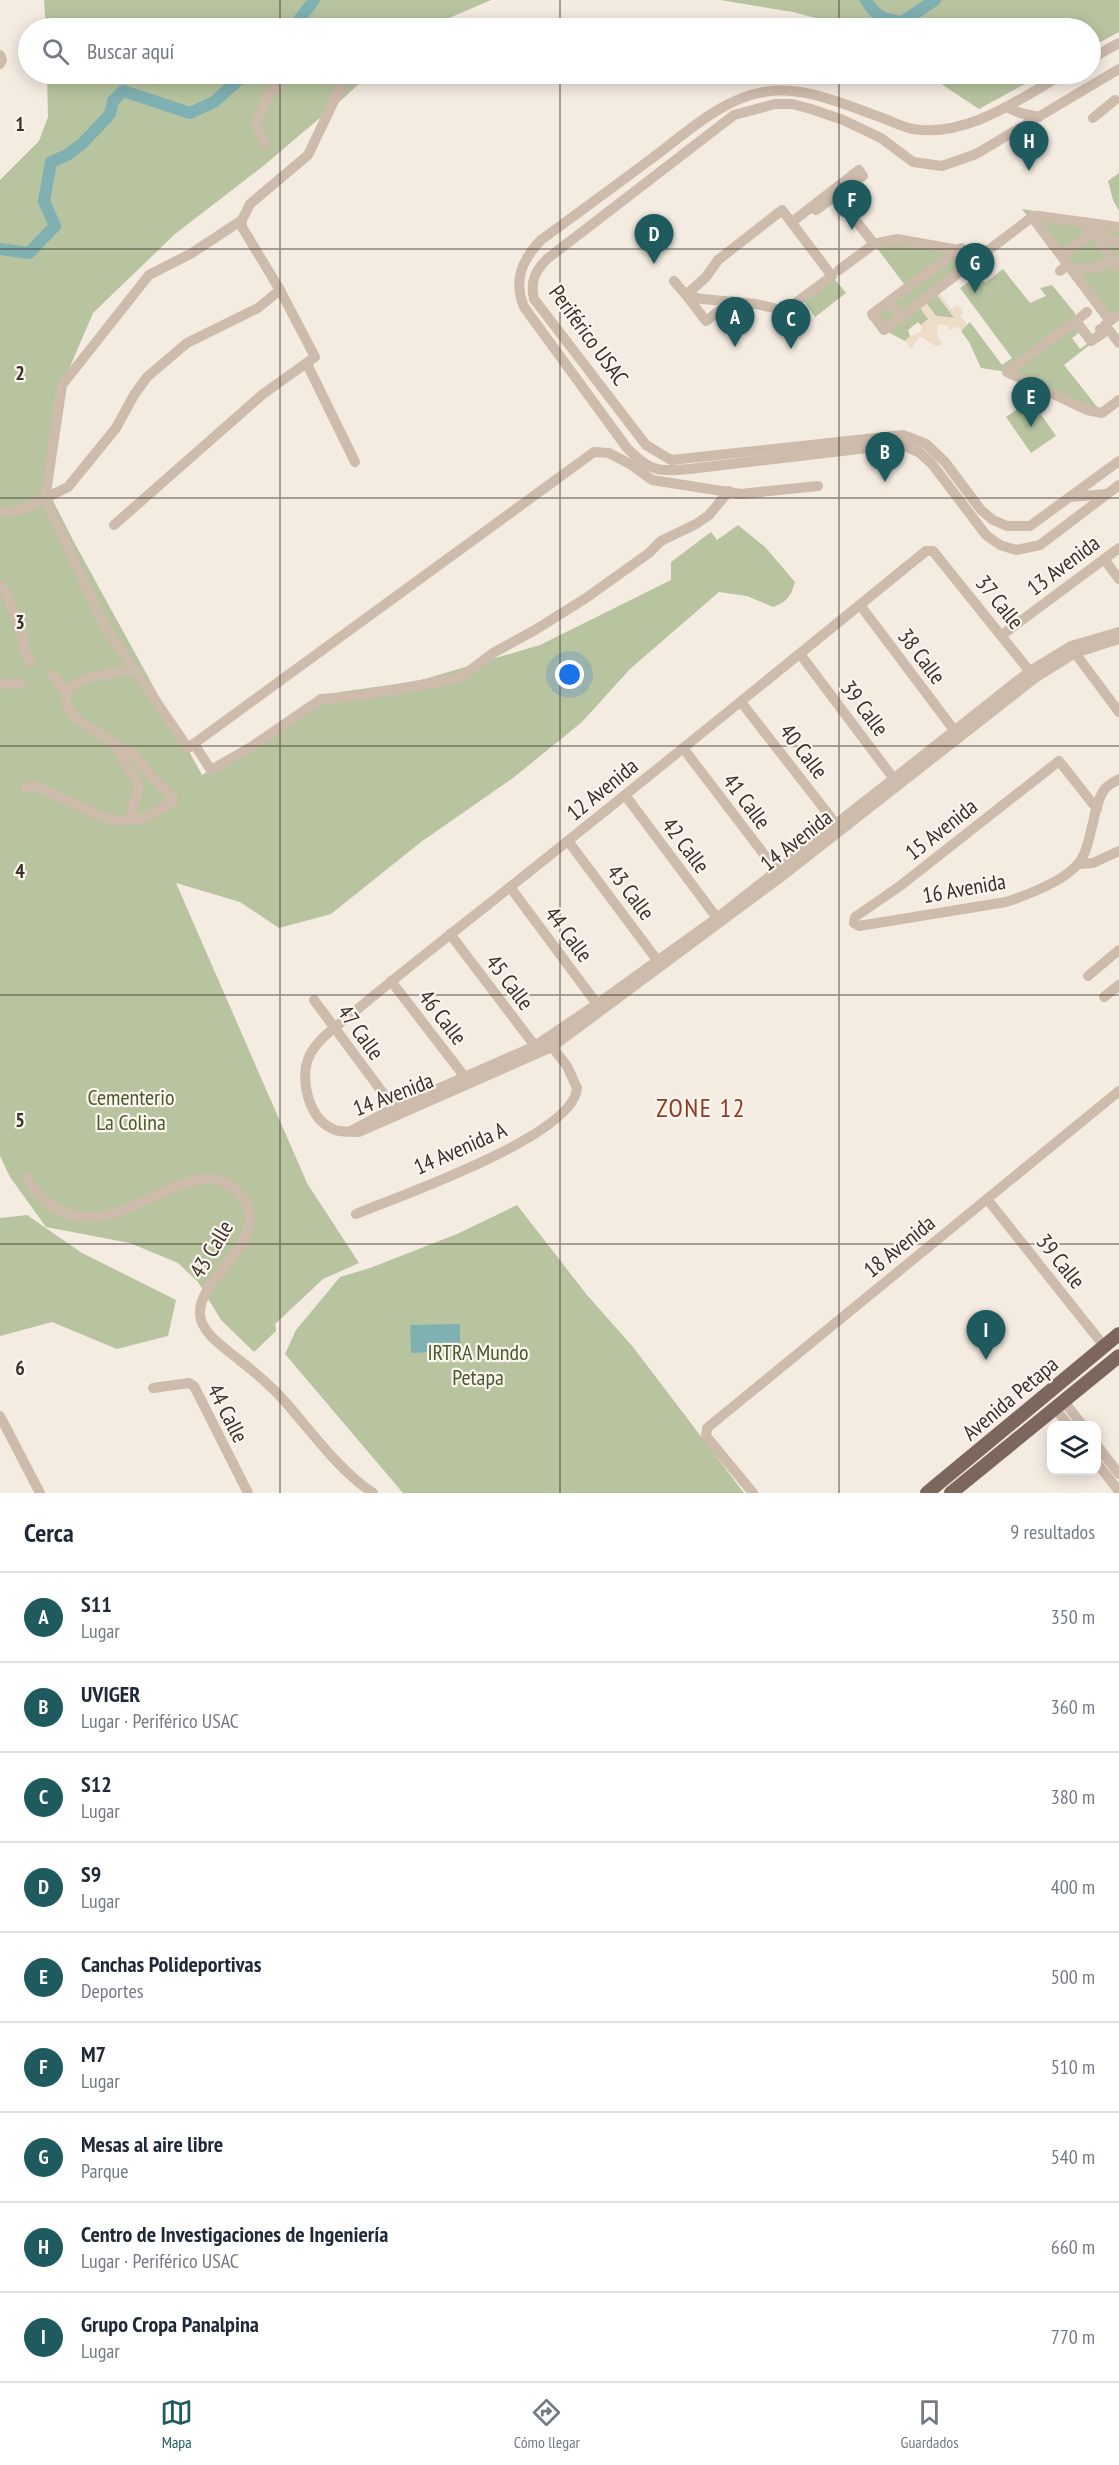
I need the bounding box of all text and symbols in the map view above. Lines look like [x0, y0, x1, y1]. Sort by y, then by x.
search box [18, 18, 1101, 84]
icon: search [39, 35, 72, 68]
text: Buscar aquí [87, 37, 174, 65]
text: 1 [15, 111, 25, 137]
pin: H [1010, 122, 1048, 171]
pin: F [832, 180, 872, 230]
pin: D [634, 214, 674, 264]
pin: G [956, 244, 994, 293]
street label: Periférico USAC [543, 279, 635, 391]
pin: A [716, 298, 754, 347]
pin: C [772, 300, 810, 349]
text: 2 [15, 360, 25, 386]
pin: E [1012, 378, 1050, 427]
pin: B [866, 432, 904, 482]
street label: 13 Avenida [1021, 529, 1105, 601]
street label: 37 Calle [970, 569, 1030, 635]
text: 3 [15, 609, 25, 635]
street label: 38 Calle [892, 623, 952, 689]
your location [555, 660, 584, 689]
street label: 39 Calle [835, 675, 895, 741]
street label: 40 Calle [774, 718, 834, 784]
street label: 12 Avenida [561, 752, 643, 826]
street label: 41 Calle [717, 768, 777, 834]
street label: 15 Avenida [899, 792, 983, 866]
street label: 14 Avenida [754, 803, 838, 877]
street label: 42 Calle [656, 812, 716, 878]
text: 4 [15, 858, 25, 884]
street label: 43 Calle [601, 859, 661, 925]
street label: 16 Avenida [920, 867, 1008, 909]
street label: 44 Calle [539, 901, 599, 967]
street label: 45 Calle [480, 949, 540, 1015]
street label: 46 Calle [413, 984, 473, 1050]
street label: 47 Calle [332, 999, 390, 1065]
street label: 14 Avenida [349, 1066, 437, 1122]
park label: Cementerio La Colina [88, 1083, 174, 1136]
district label: ZONE 12 [656, 1091, 746, 1124]
text: 5 [15, 1107, 25, 1133]
street label: 14 Avenida A [409, 1115, 511, 1181]
street label: 18 Avenida [858, 1209, 940, 1283]
street label: 43 Calle [183, 1215, 239, 1283]
street label: 39 Calle [1030, 1228, 1092, 1294]
pin: I [966, 1310, 1006, 1360]
park label: IRTRA Mundo Petapa [427, 1338, 529, 1391]
street label: Avenida Petapa [956, 1350, 1064, 1446]
text: 6 [15, 1355, 25, 1381]
street label: 44 Calle [201, 1379, 255, 1447]
map controls [1047, 1421, 1101, 1475]
button: layers [1047, 1421, 1101, 1475]
text: Cerca [24, 1516, 74, 1549]
text: 9 resultados [1010, 1519, 1095, 1545]
text: S11 [81, 1590, 112, 1618]
text: A [38, 1604, 49, 1630]
text: 350 m [1051, 1604, 1095, 1630]
text: Lugar [81, 1618, 120, 1644]
text: UVIGER [81, 1680, 140, 1708]
text: B [39, 1694, 48, 1720]
text: 360 m [1051, 1694, 1095, 1720]
text: Lugar · Periférico USAC [81, 1708, 239, 1734]
text: S12 [81, 1770, 112, 1798]
text: C [39, 1784, 48, 1810]
text: 380 m [1051, 1784, 1095, 1810]
text: Lugar [81, 1798, 120, 1824]
text: S9 [81, 1860, 101, 1888]
text: D [38, 1874, 49, 1900]
text: 400 m [1051, 1874, 1095, 1900]
text: Lugar [81, 1888, 120, 1914]
text: Canchas Polideportivas [81, 1950, 261, 1978]
text: E [39, 1964, 48, 1990]
text: 500 m [1051, 1964, 1095, 1990]
text: Deportes [81, 1978, 143, 2004]
text: M7 [81, 2040, 106, 2068]
text: F [39, 2054, 48, 2080]
text: 510 m [1051, 2054, 1095, 2080]
text: Lugar [81, 2068, 120, 2094]
text: Mesas al aire libre [81, 2130, 223, 2158]
text: G [38, 2144, 49, 2170]
text: 540 m [1051, 2144, 1095, 2170]
text: Parque [81, 2158, 129, 2184]
text: Centro de Investigaciones de Ingeniería [81, 2220, 388, 2248]
text: H [38, 2234, 49, 2260]
text: 660 m [1051, 2234, 1095, 2260]
text: Lugar · Periférico USAC [81, 2248, 239, 2274]
text: Grupo Cropa Panalpina [81, 2310, 259, 2338]
text: I [41, 2324, 46, 2350]
text: 770 m [1051, 2324, 1095, 2350]
text: Lugar [81, 2338, 120, 2364]
tab: Mapa [160, 2396, 193, 2452]
tab: Cómo llegar [514, 2396, 580, 2452]
tab: Guardados [901, 2396, 959, 2452]

